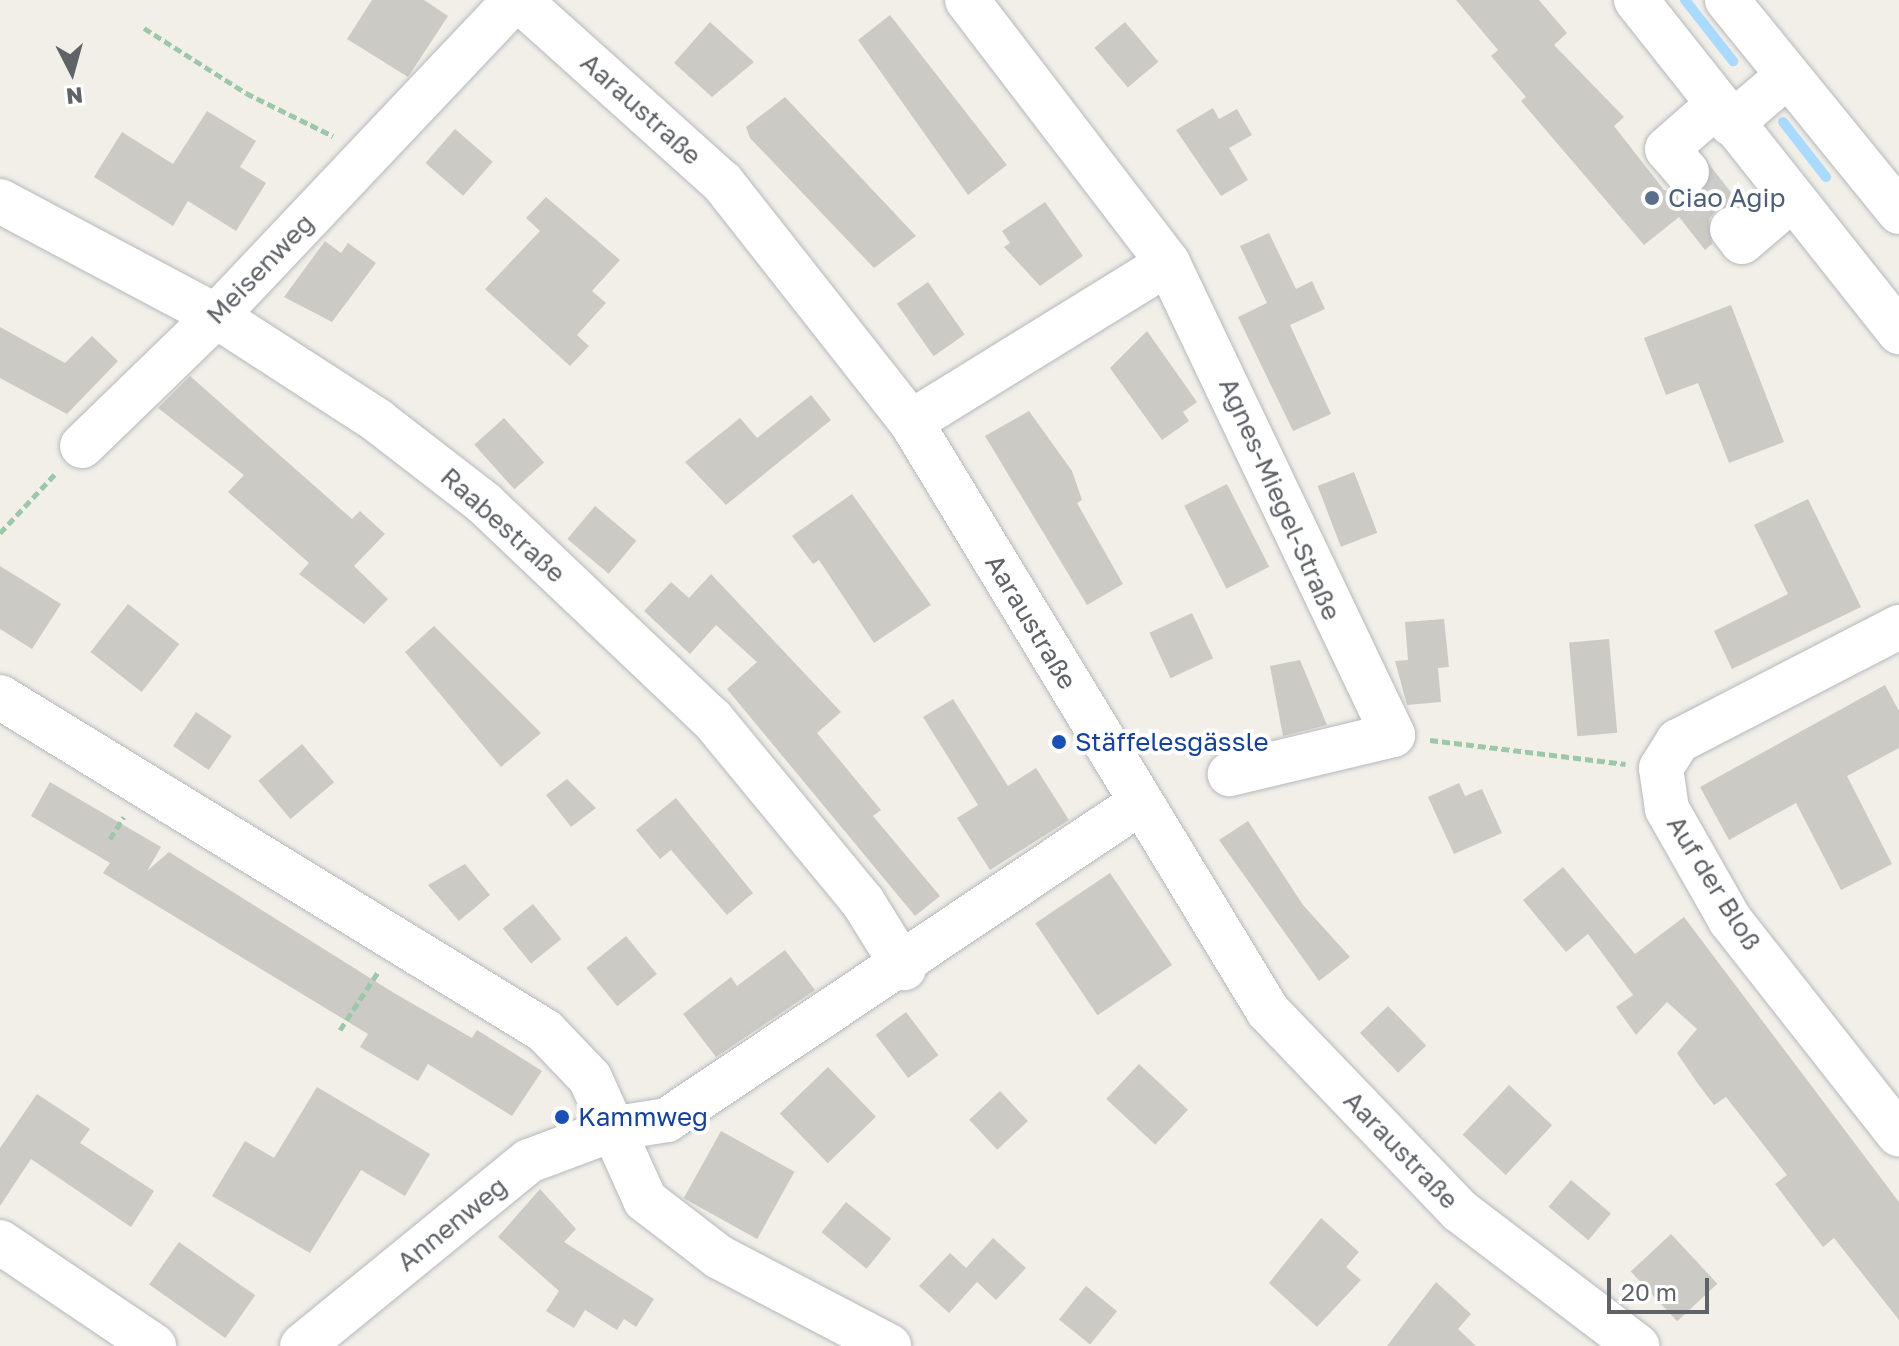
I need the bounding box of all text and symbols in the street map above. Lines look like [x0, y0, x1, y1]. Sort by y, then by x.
north arrow [32, 32, 112, 112]
street label: Aaraustraße [574, 47, 708, 171]
text: N [65, 82, 84, 111]
place label: Ciao Agip [1668, 182, 1786, 214]
marker: Ciao Agip [1643, 189, 1661, 207]
street label: Meisenweg [200, 207, 320, 331]
street label: Agnes-Miegel-Straße [1213, 373, 1347, 625]
street label: Raabestraße [434, 461, 572, 589]
street label: Aaraustraße [979, 549, 1083, 695]
place label: Stäffelesgässle [1075, 726, 1269, 758]
marker: Stäffelesgässle [1050, 733, 1068, 751]
street label: Auf der Bloß [1660, 810, 1768, 956]
street label: Aaraustraße [1337, 1085, 1465, 1215]
place label: Kammweg [578, 1101, 708, 1133]
marker: Kammweg [553, 1108, 571, 1126]
street label: Annenweg [391, 1170, 513, 1278]
scale bar [1611, 1262, 1713, 1312]
text: 20 m [1621, 1277, 1677, 1306]

